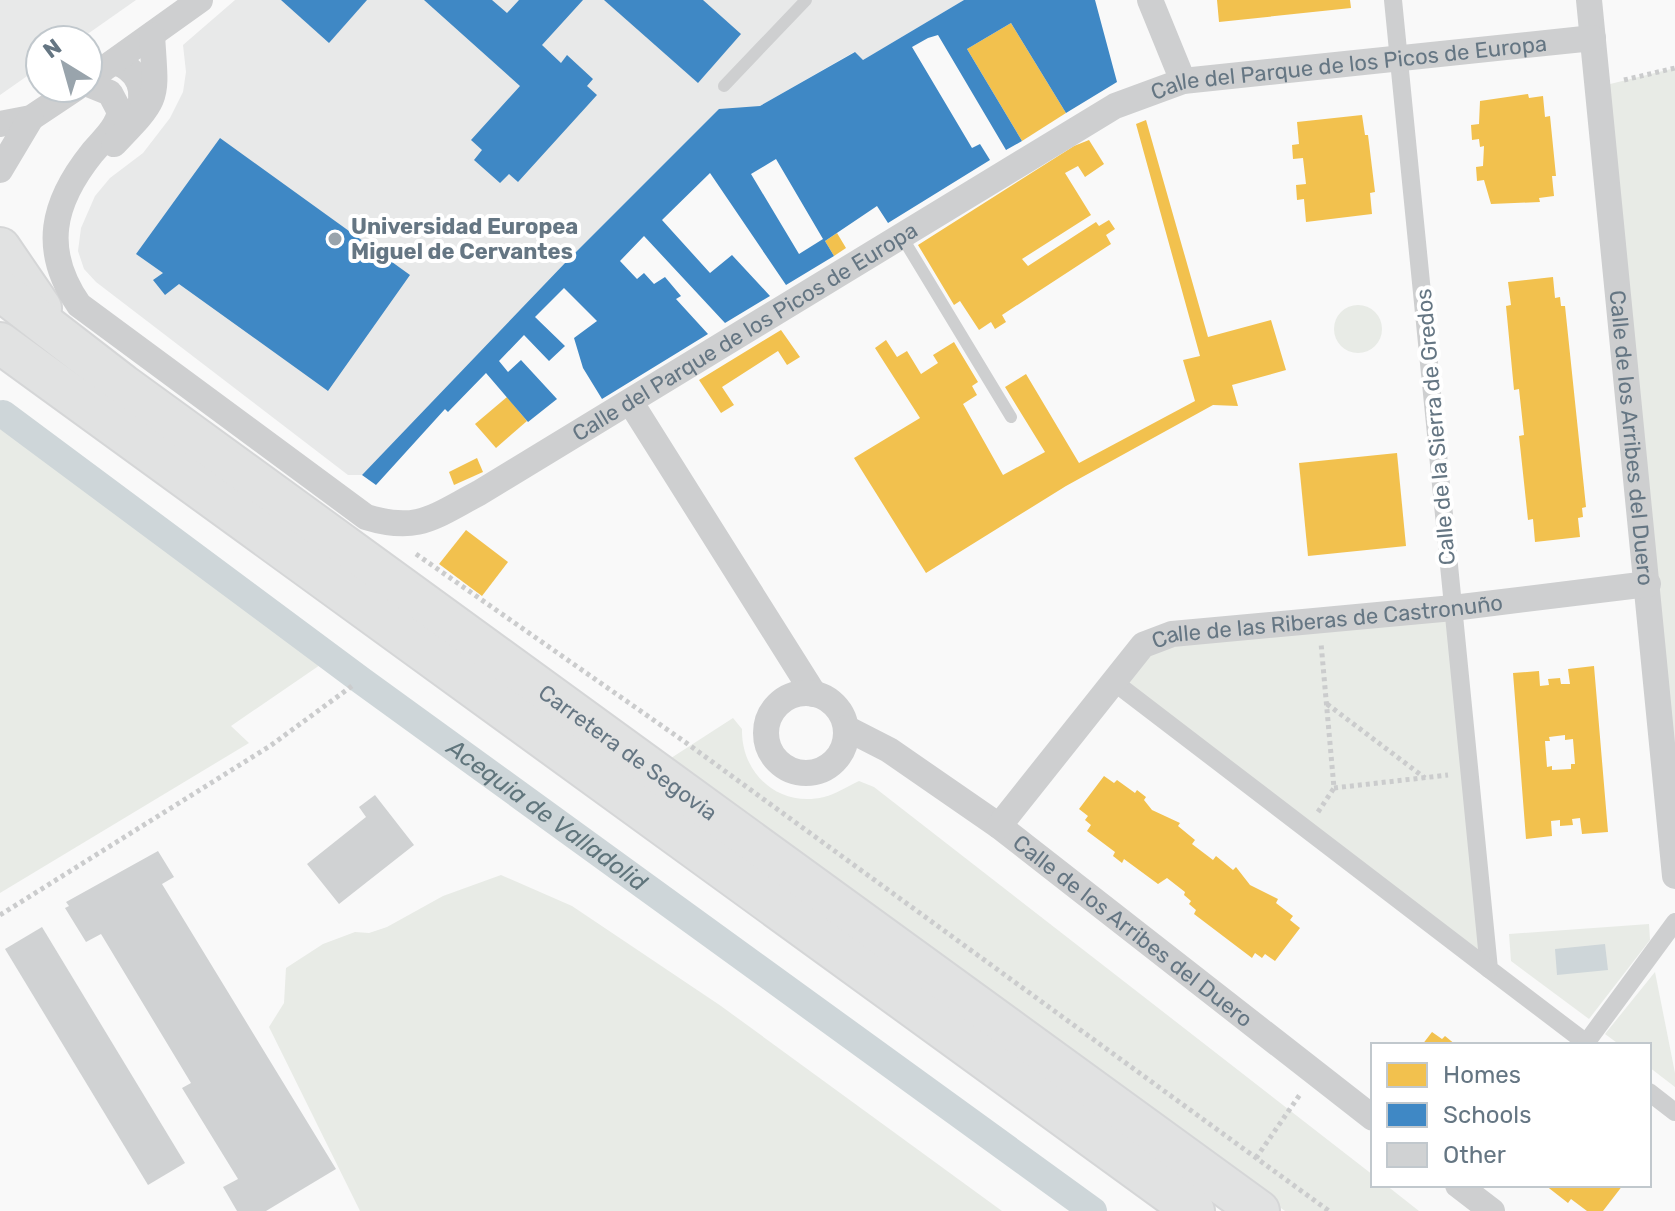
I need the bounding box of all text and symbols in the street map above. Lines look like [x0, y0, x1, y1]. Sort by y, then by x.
north arrow [24, 24, 104, 104]
street label: Calle del Parque de los Picos de Europa [1147, 30, 1548, 106]
text: N [38, 33, 67, 64]
place label: Universidad Europea Miguel de Cervantes [351, 213, 578, 265]
street label: Calle del Parque de los Picos de Europa [567, 216, 923, 447]
marker: Universidad Europea Miguel de Cervantes [326, 230, 344, 248]
street label: Calle de la Sierra de Gredos [1410, 288, 1461, 566]
street label: Calle de los Arribes del Duero [1604, 289, 1659, 587]
street label: Calle de las Riberas de Castronuño [1148, 589, 1504, 655]
street label: Carretera de Segovia [533, 679, 722, 827]
water label: Acequia de Valladolid [440, 732, 653, 897]
street label: Calle de los Arribes del Duero [1007, 829, 1258, 1033]
legend [1371, 1043, 1651, 1187]
text: Homes [1443, 1061, 1521, 1089]
text: Schools [1443, 1101, 1531, 1129]
text: Other [1443, 1141, 1506, 1169]

